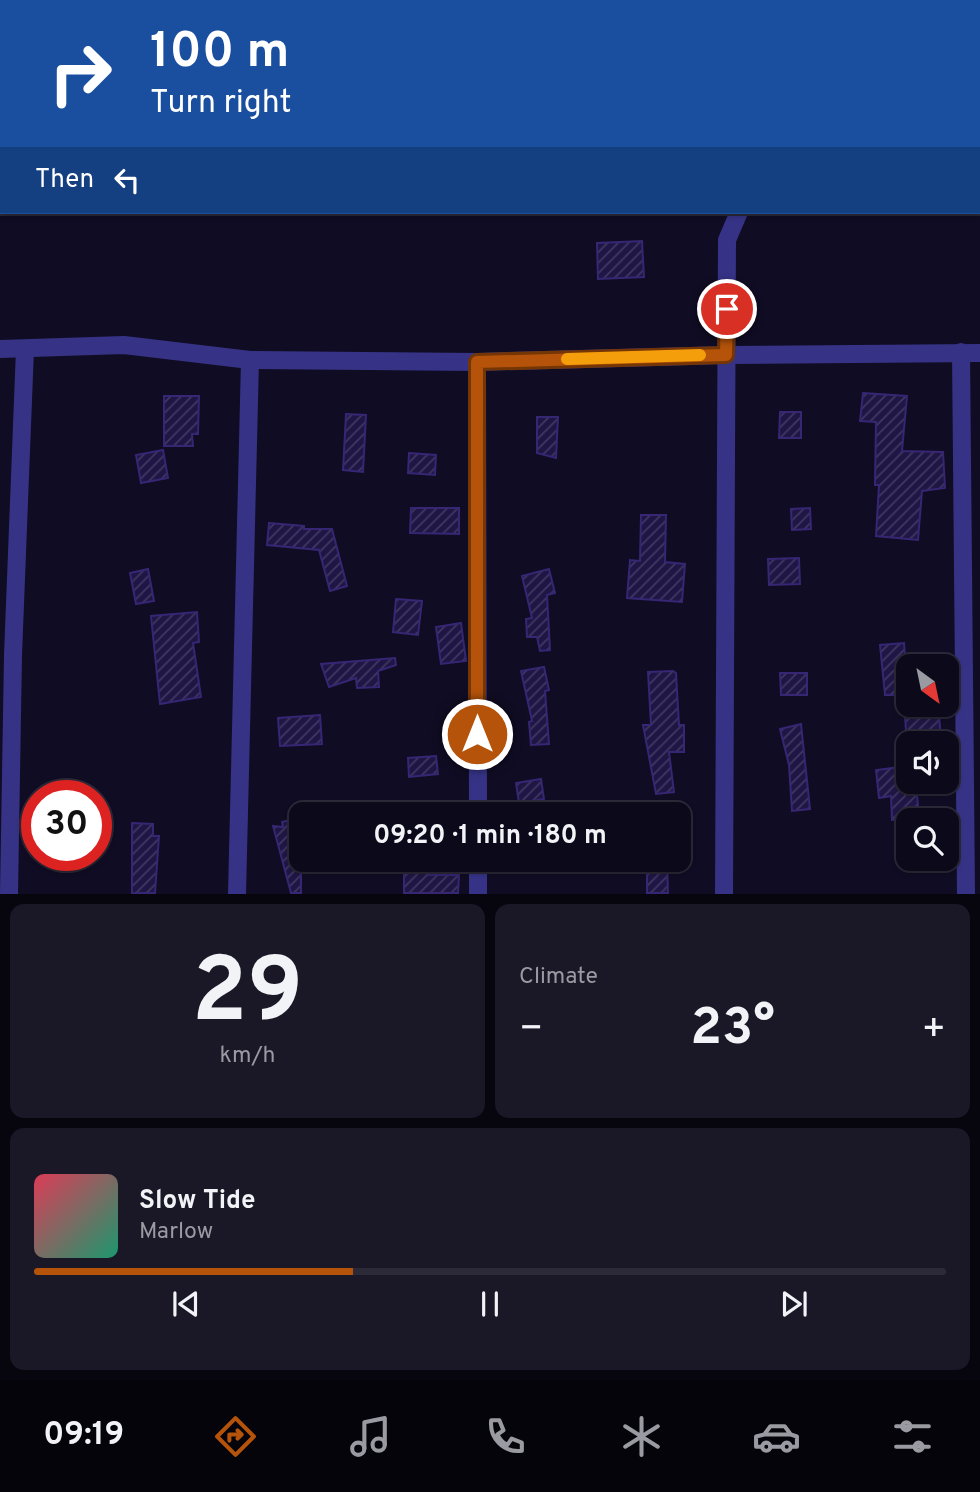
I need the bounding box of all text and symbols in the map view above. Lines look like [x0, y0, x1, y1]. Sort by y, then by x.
text: 100 m [150, 23, 289, 85]
icon: right [35, 28, 126, 119]
text: Turn right [150, 84, 292, 124]
icon: left [108, 161, 146, 199]
text: Then [35, 164, 94, 197]
pin [697, 279, 757, 339]
icon: arrive [708, 290, 746, 328]
north arrow [896, 654, 959, 718]
map controls [896, 654, 959, 871]
position arrow [440, 697, 514, 771]
button: sound [896, 731, 959, 794]
speed limit sign: 30 [21, 780, 112, 871]
button: search [896, 808, 959, 871]
text: 09:20 · 1 min · 180 m [373, 820, 607, 853]
text: 29 [192, 939, 303, 1054]
text: Climate [519, 963, 598, 992]
text: 23° [690, 997, 775, 1063]
text: − [519, 1006, 544, 1055]
text: + [921, 1006, 946, 1055]
text: km/h [220, 1042, 275, 1071]
text: Slow Tide [139, 1185, 256, 1218]
text: Marlow [139, 1218, 213, 1247]
icon: previous [167, 1285, 205, 1323]
icon: pause [471, 1285, 509, 1323]
icon: next [775, 1285, 813, 1323]
icon: directions [211, 1412, 260, 1461]
icon: music [346, 1412, 395, 1461]
icon: phone [481, 1412, 530, 1461]
icon: climate [617, 1412, 666, 1461]
icon: car [752, 1412, 801, 1461]
icon: filters [888, 1412, 937, 1461]
text: 09:19 [43, 1416, 124, 1456]

